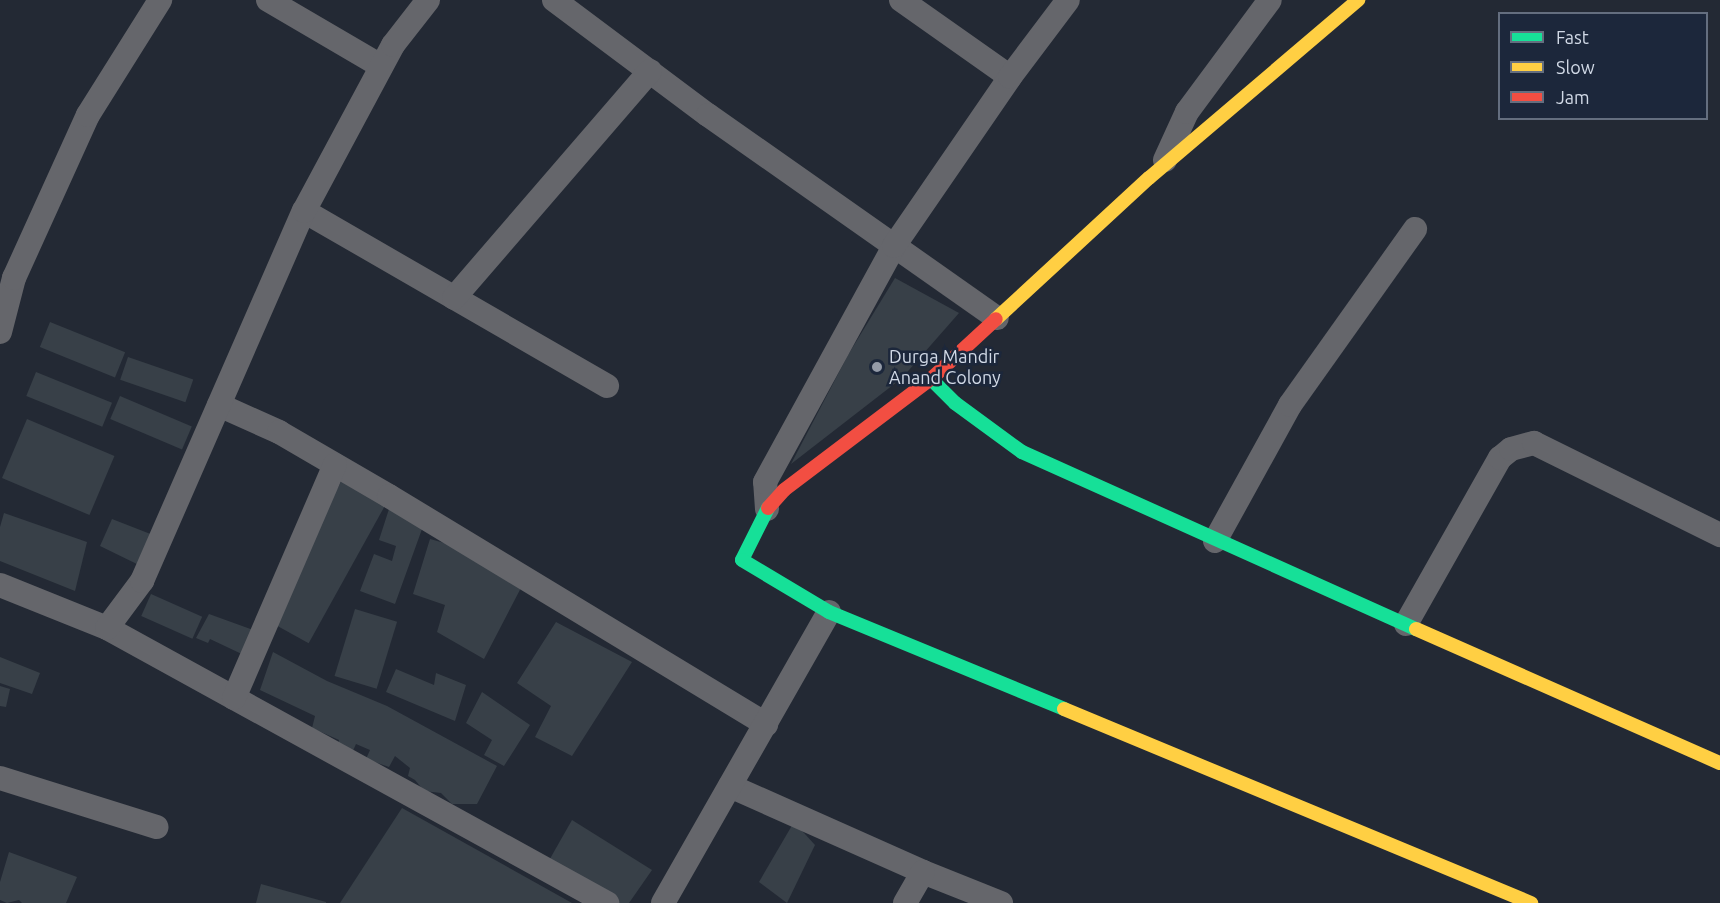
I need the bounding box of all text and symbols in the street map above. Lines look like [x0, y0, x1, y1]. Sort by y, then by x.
legend [1498, 12, 1708, 120]
text: Fast [1556, 27, 1589, 47]
text: Slow [1556, 57, 1595, 77]
text: Jam [1556, 87, 1590, 107]
place label: Durga Mandir Anand Colony [889, 346, 1001, 388]
marker: Durga Mandir Anand Colony [870, 360, 884, 374]

